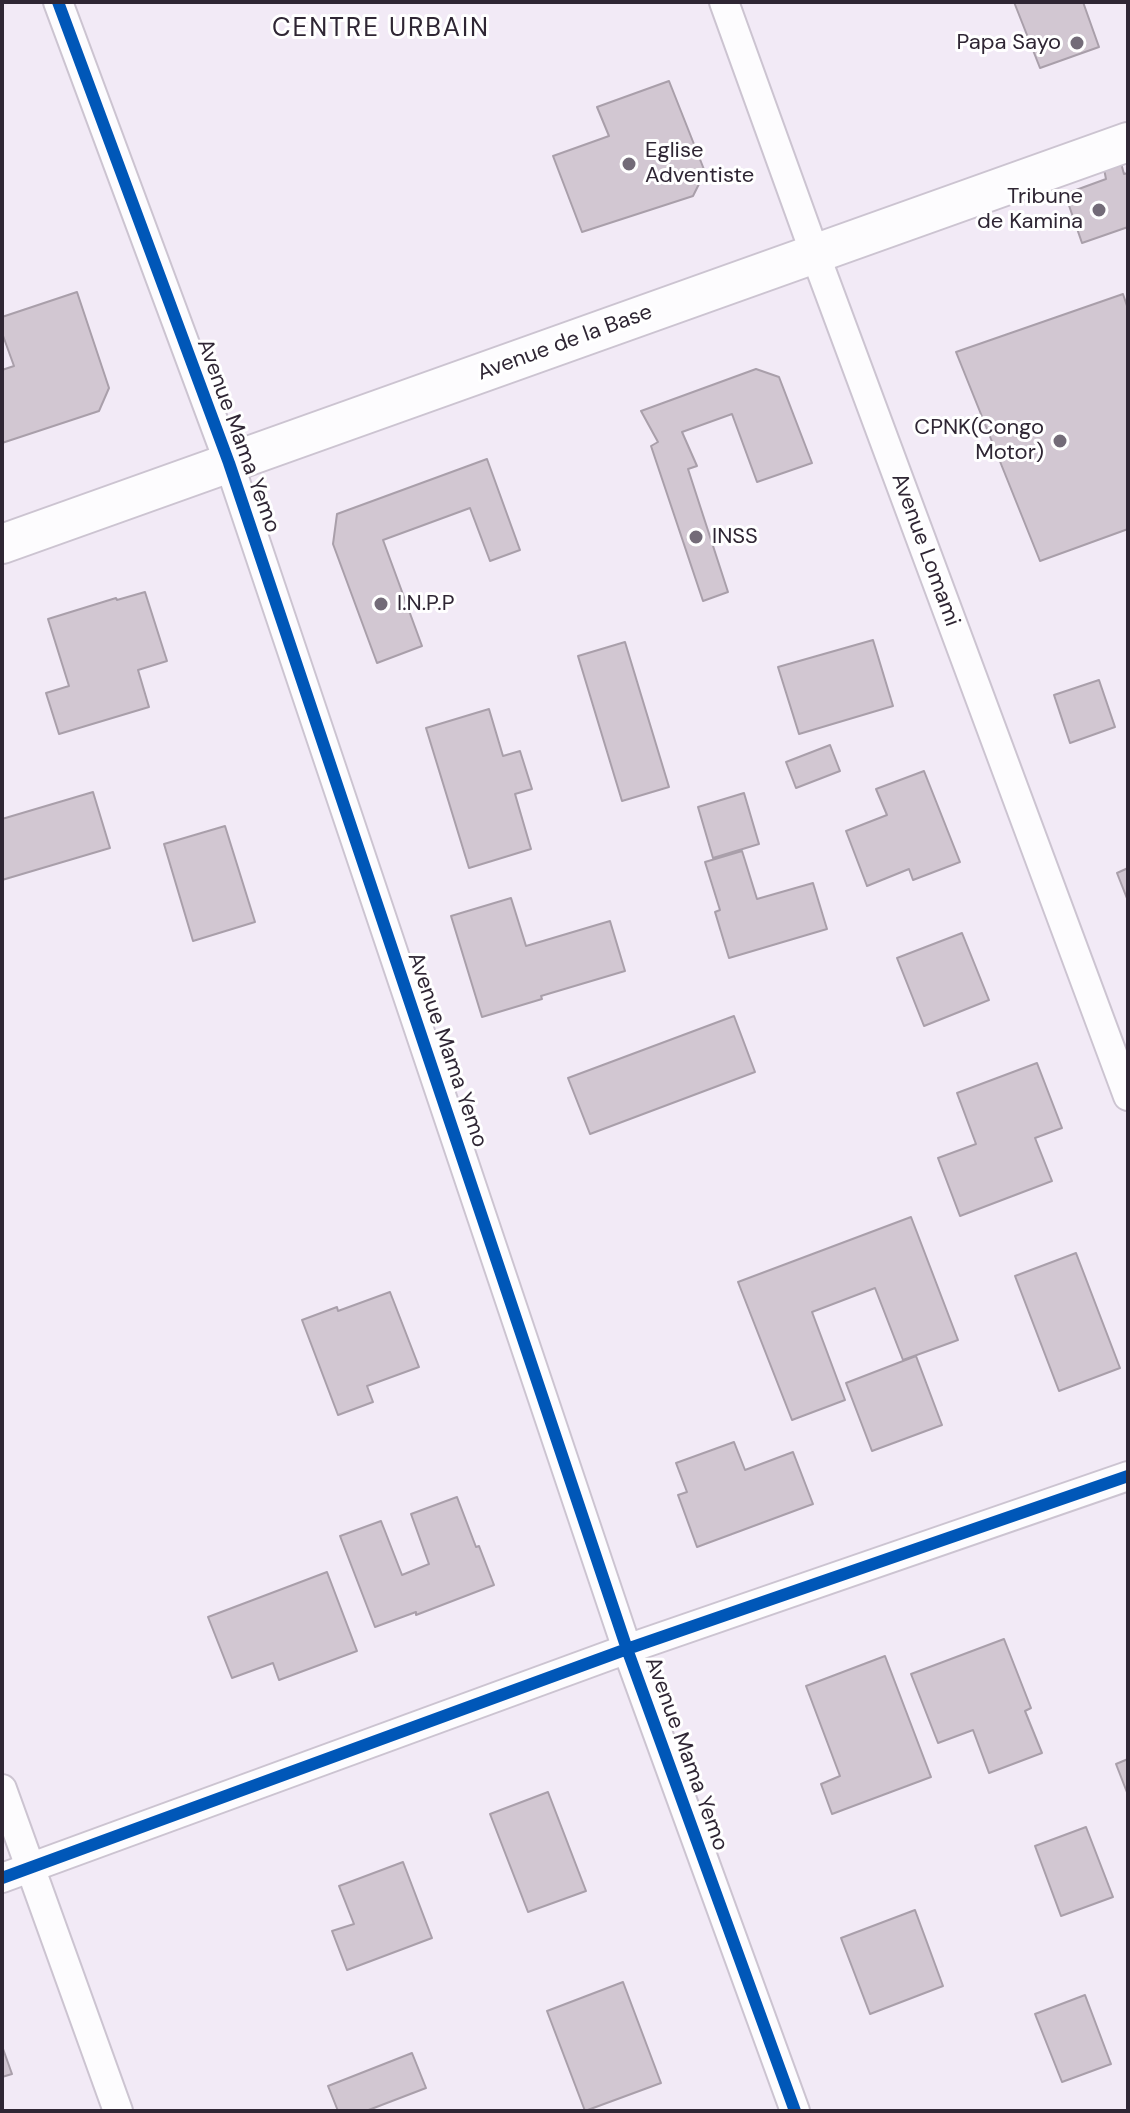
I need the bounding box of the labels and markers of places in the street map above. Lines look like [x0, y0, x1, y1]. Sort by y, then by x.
place label: Papa Sayo [957, 30, 1061, 56]
marker: Papa Sayo [1068, 34, 1086, 52]
place label: Eglise Adventiste [645, 138, 754, 190]
marker: Eglise Adventiste [620, 155, 638, 173]
place label: Tribune de Kamina [977, 184, 1083, 236]
marker: Tribune de Kamina [1090, 201, 1108, 219]
place label: CPNK(Congo Motor) [914, 415, 1044, 466]
marker: CPNK(Congo Motor) [1051, 432, 1069, 450]
place label: INSS [712, 524, 758, 550]
marker: INSS [687, 528, 705, 546]
place label: I.N.P.P [397, 591, 454, 617]
marker: I.N.P.P [372, 595, 390, 613]

